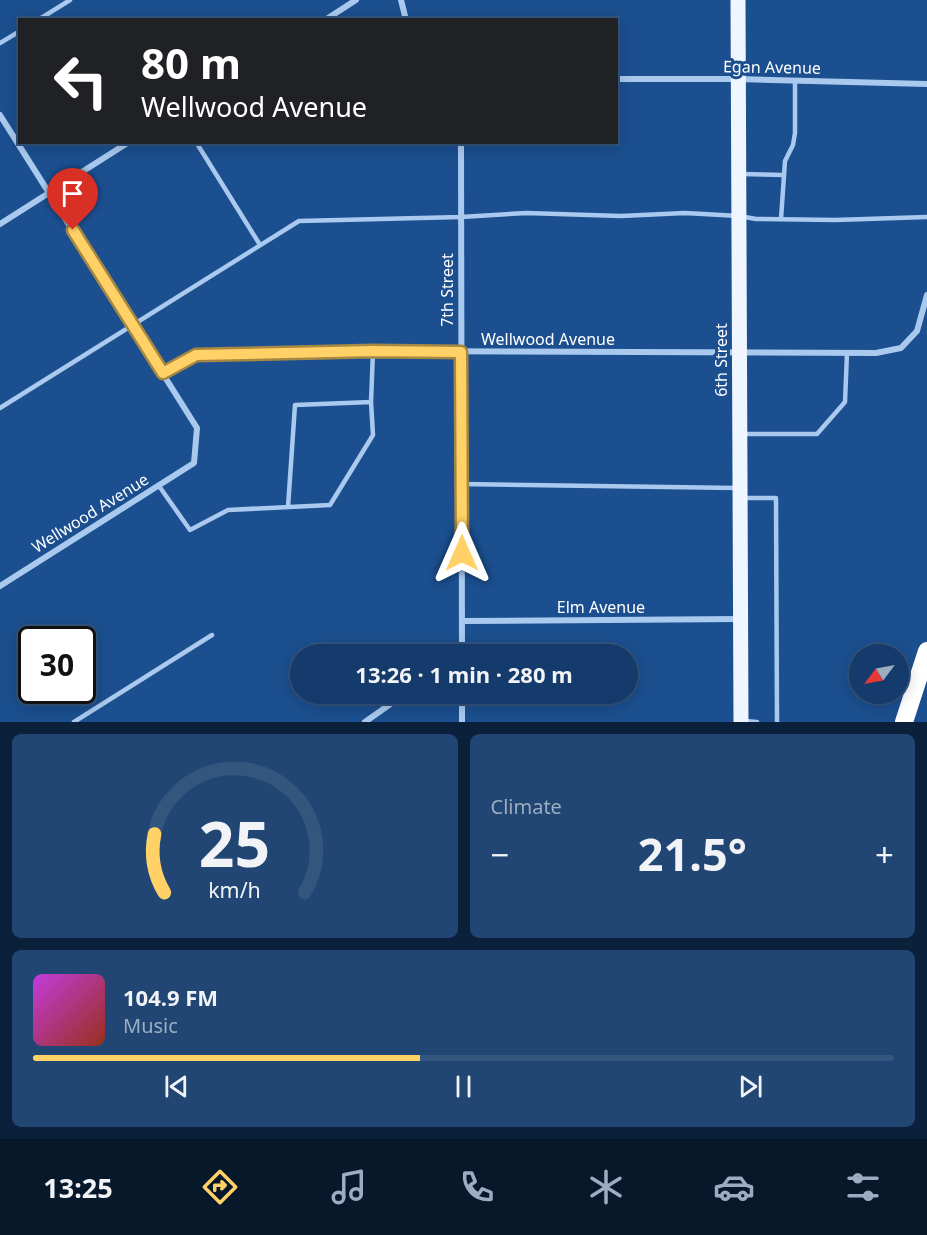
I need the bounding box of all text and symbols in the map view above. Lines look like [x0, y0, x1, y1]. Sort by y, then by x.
text: 80 m [141, 34, 241, 91]
icon: left [42, 42, 120, 120]
street label: Egan Avenue [723, 55, 821, 79]
text: Wellwood Avenue [141, 88, 367, 125]
pin [47, 168, 98, 230]
icon: arrive [56, 177, 89, 210]
street label: 7th Street [436, 253, 458, 327]
street label: 6th Street [710, 323, 732, 397]
street label: Wellwood Avenue [481, 328, 615, 350]
street label: Wellwood Avenue [27, 468, 153, 558]
position arrow [430, 521, 494, 585]
street label: Elm Avenue [557, 596, 645, 618]
speed limit sign: 30 [18, 626, 96, 704]
north arrow [849, 644, 909, 704]
map controls [849, 644, 909, 704]
text: 13:26 · 1 min · 280 m [355, 659, 573, 689]
text: Climate [491, 793, 562, 820]
text: 25 [199, 800, 270, 885]
text: 21.5° [638, 823, 747, 884]
text: − [491, 832, 509, 877]
text: + [875, 832, 894, 877]
text: km/h [208, 875, 261, 904]
text: 104.9 FM [123, 982, 218, 1012]
text: Music [123, 1012, 178, 1039]
icon: previous [160, 1070, 193, 1103]
icon: pause [447, 1070, 480, 1103]
icon: next [734, 1070, 767, 1103]
icon: directions [199, 1166, 241, 1208]
icon: music [328, 1166, 370, 1208]
icon: phone [456, 1166, 498, 1208]
icon: climate [585, 1166, 627, 1208]
icon: car [713, 1166, 755, 1208]
icon: filters [842, 1166, 884, 1208]
text: 13:25 [43, 1169, 113, 1206]

